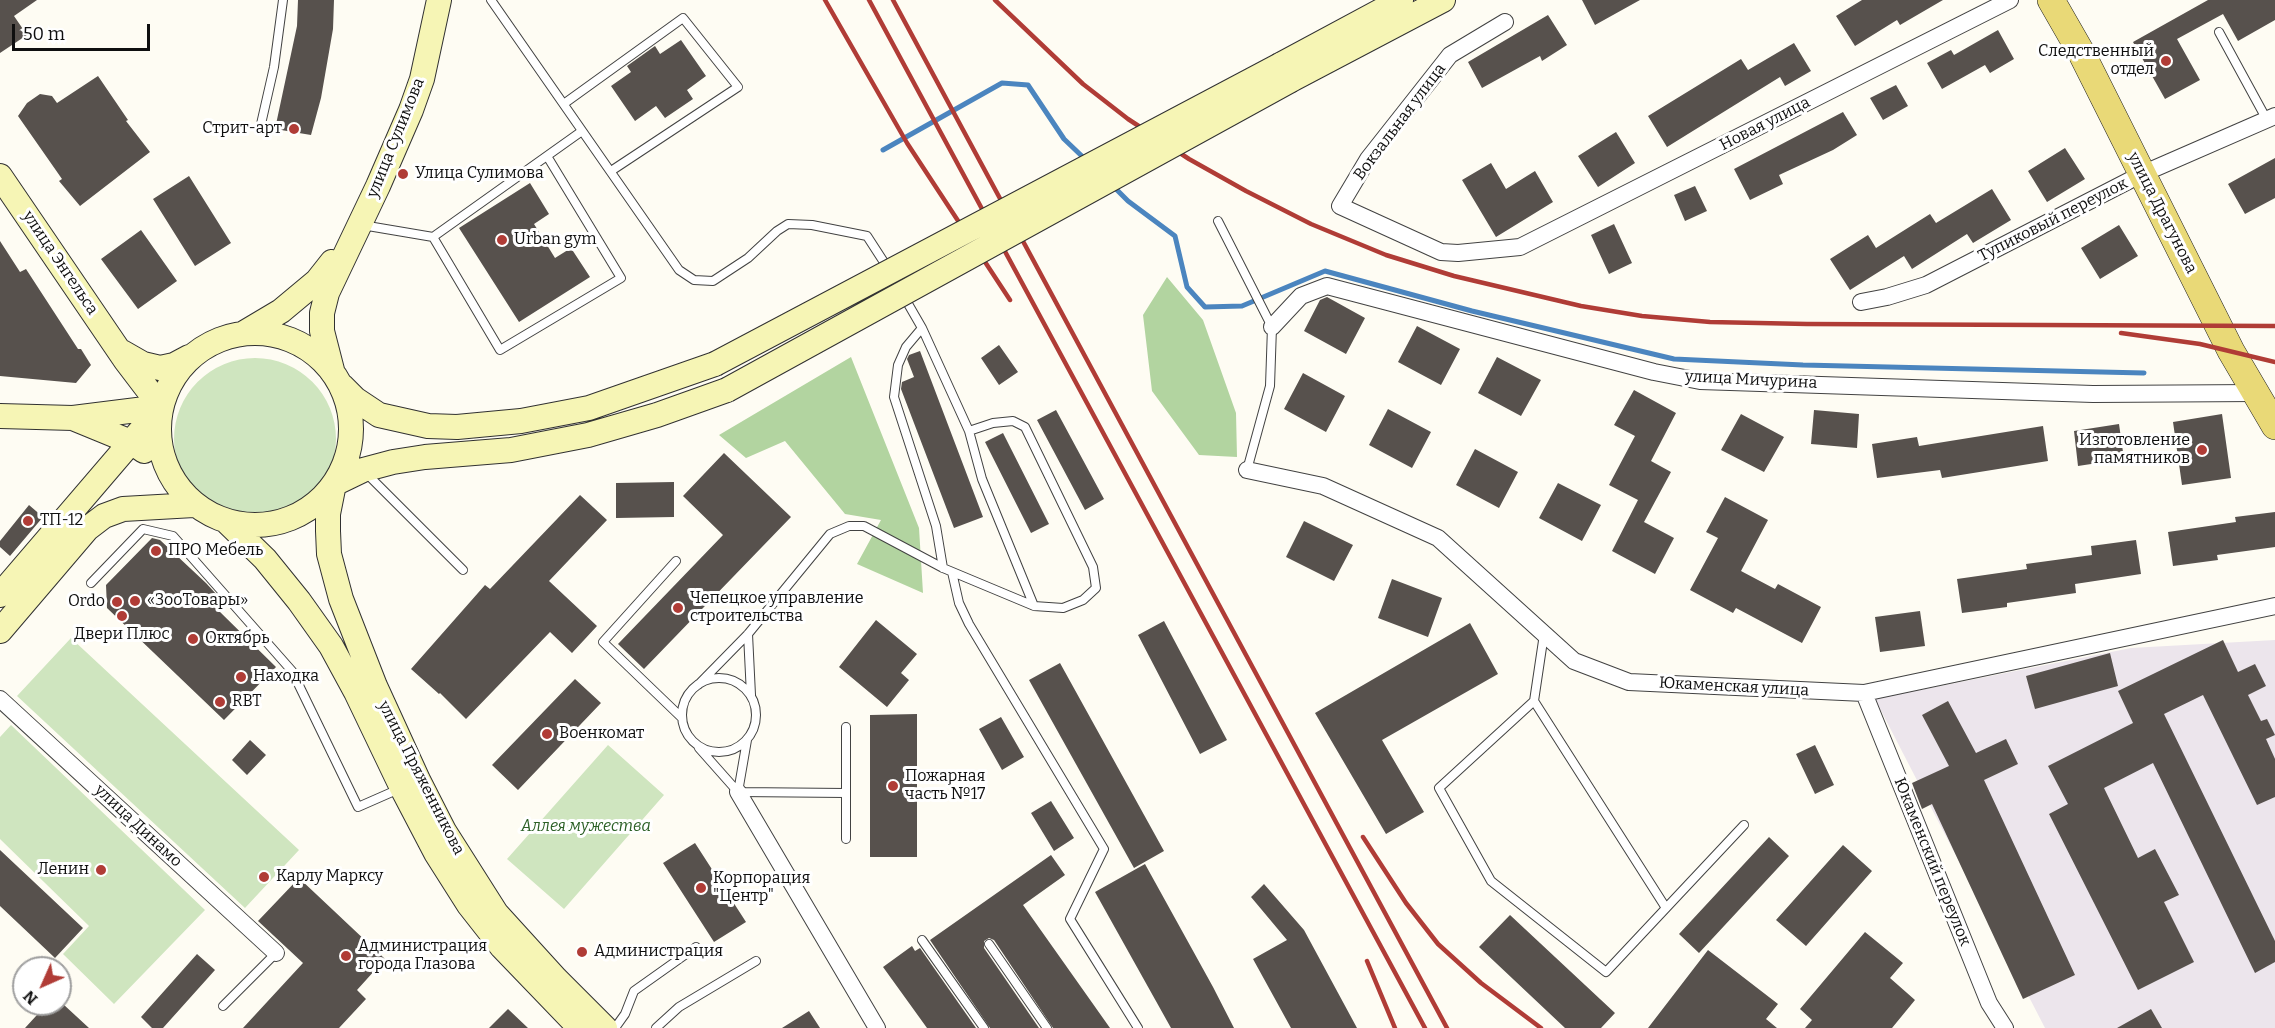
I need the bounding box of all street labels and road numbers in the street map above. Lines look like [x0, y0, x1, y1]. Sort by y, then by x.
street label: Вокзальная улица [1350, 60, 1450, 184]
street label: улица Сулимова [363, 75, 429, 201]
street label: Новая улица [1717, 93, 1813, 155]
street label: улица Драгунова [2123, 149, 2201, 277]
street label: Тупиковый переулок [1975, 174, 2131, 266]
street label: улица Энгельса [18, 207, 102, 319]
street label: улица Мичурина [1684, 367, 1818, 393]
street label: Юкаменская улица [1659, 673, 1809, 701]
street label: улица Пряженникова [374, 698, 468, 858]
street label: Юкаменский переулок [1889, 775, 1975, 949]
street label: улица Динамо [90, 781, 186, 871]

